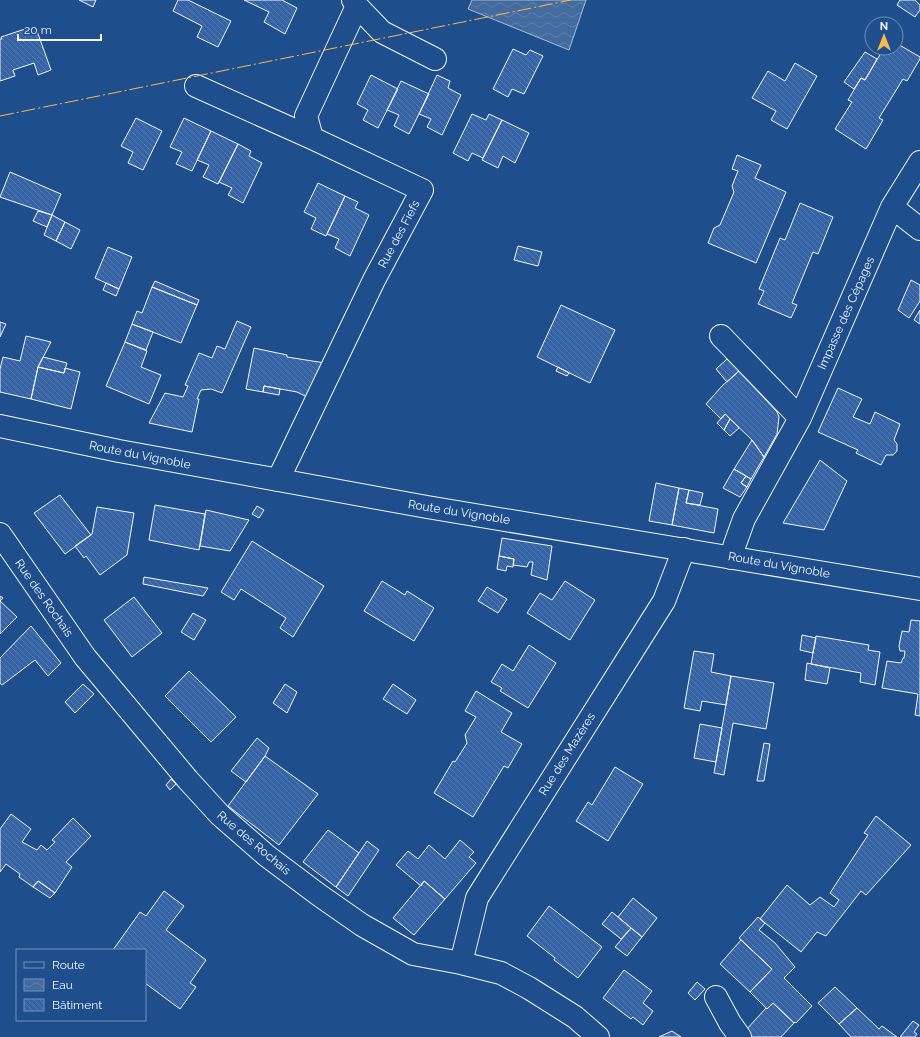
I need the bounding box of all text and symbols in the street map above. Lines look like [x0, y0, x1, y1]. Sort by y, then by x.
scale bar [18, 16, 101, 42]
north arrow [864, 16, 904, 56]
text: N [880, 20, 888, 33]
text: 20 m [24, 23, 52, 37]
street label: Rue des Fiefs [375, 198, 423, 270]
street label: Impasse des Cépages [815, 254, 877, 372]
street label: Route du Vignoble [88, 438, 192, 472]
street label: Route du Vignoble [407, 497, 511, 527]
street label: Route du Vignoble [727, 549, 831, 581]
street label: Rue des Rochais [12, 556, 76, 640]
street label: Rue des Mazères [536, 710, 598, 798]
street label: Rue des Rochais [214, 808, 294, 878]
legend [16, 949, 146, 1021]
text: Route [52, 958, 85, 972]
text: Eau [52, 978, 73, 992]
text: Bâtiment [52, 998, 102, 1012]

